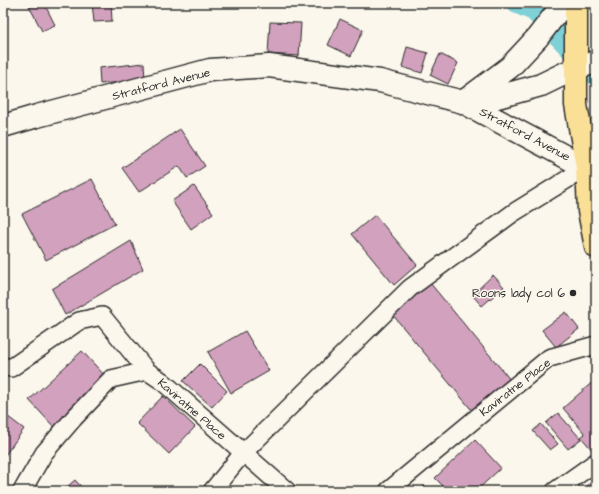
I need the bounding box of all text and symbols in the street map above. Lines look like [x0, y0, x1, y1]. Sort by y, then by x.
street label: Stratford Avenue [110, 64, 212, 105]
street label: Stratford Avenue [476, 103, 574, 166]
place label: Roons lady col 6 [472, 285, 565, 303]
marker: Roons lady col 6 [568, 288, 578, 298]
street label: Kaviratne Place [476, 354, 555, 421]
street label: Kaviratne Place [154, 375, 230, 444]

